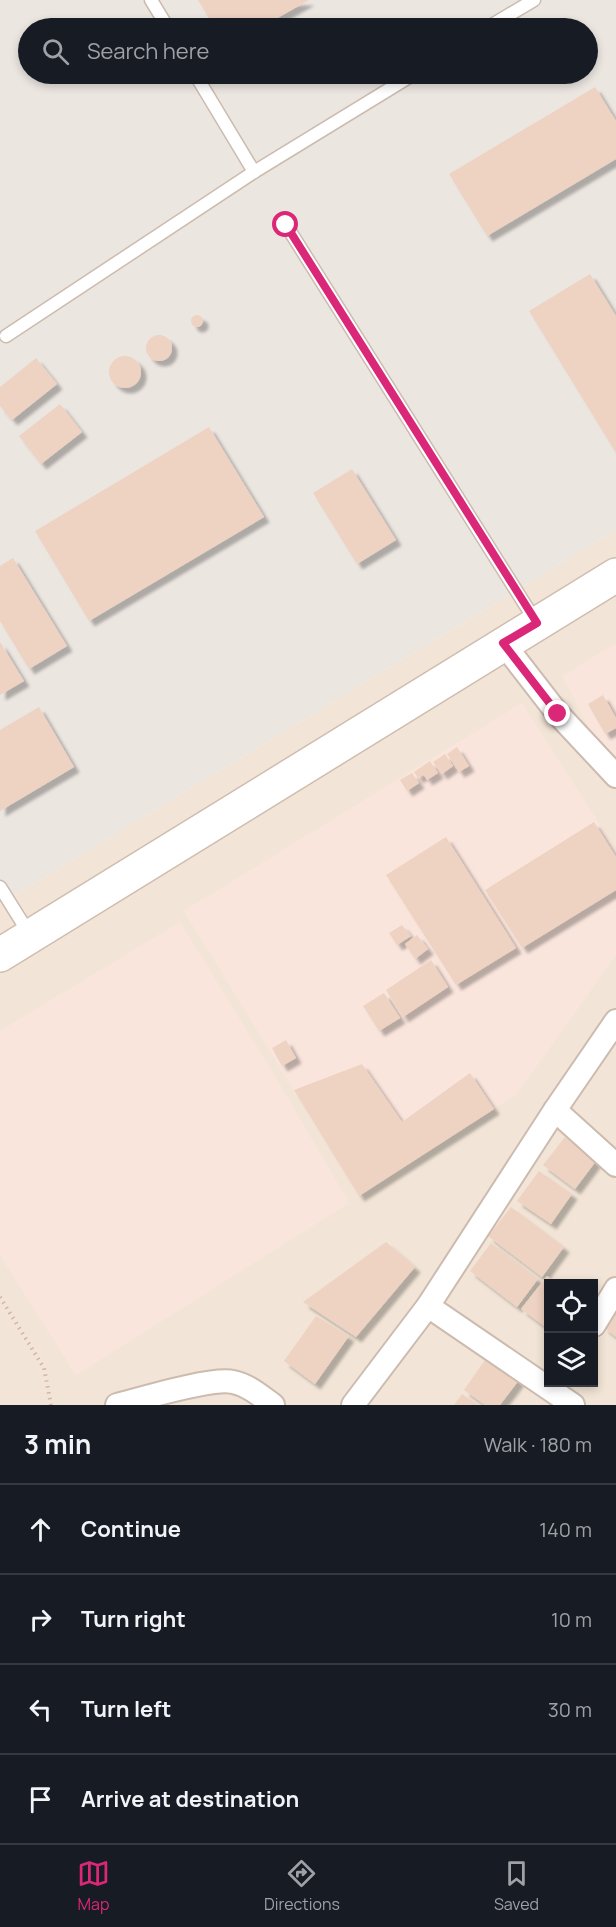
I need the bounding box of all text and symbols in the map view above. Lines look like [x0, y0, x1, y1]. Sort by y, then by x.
search box [18, 18, 598, 84]
icon: search [39, 35, 72, 68]
text: Search here [87, 36, 209, 66]
route start [272, 211, 298, 237]
route end [544, 700, 570, 726]
map controls [544, 1279, 598, 1387]
button: locate [544, 1279, 598, 1333]
button: layers [544, 1333, 598, 1387]
text: 3 min [24, 1426, 91, 1462]
text: Walk · 180 m [483, 1431, 592, 1458]
icon: ahead [24, 1513, 57, 1546]
text: Continue [81, 1514, 181, 1544]
text: 140 m [539, 1516, 592, 1543]
icon: right [24, 1603, 57, 1636]
text: Turn right [81, 1604, 186, 1634]
text: 10 m [551, 1606, 592, 1633]
icon: left [24, 1693, 57, 1726]
text: Turn left [81, 1694, 171, 1724]
text: 30 m [548, 1696, 592, 1723]
icon: arrive [24, 1783, 57, 1816]
text: Arrive at destination [81, 1784, 299, 1814]
tab: Map [77, 1857, 110, 1915]
tab: Directions [264, 1857, 340, 1915]
tab: Saved [494, 1857, 539, 1915]

